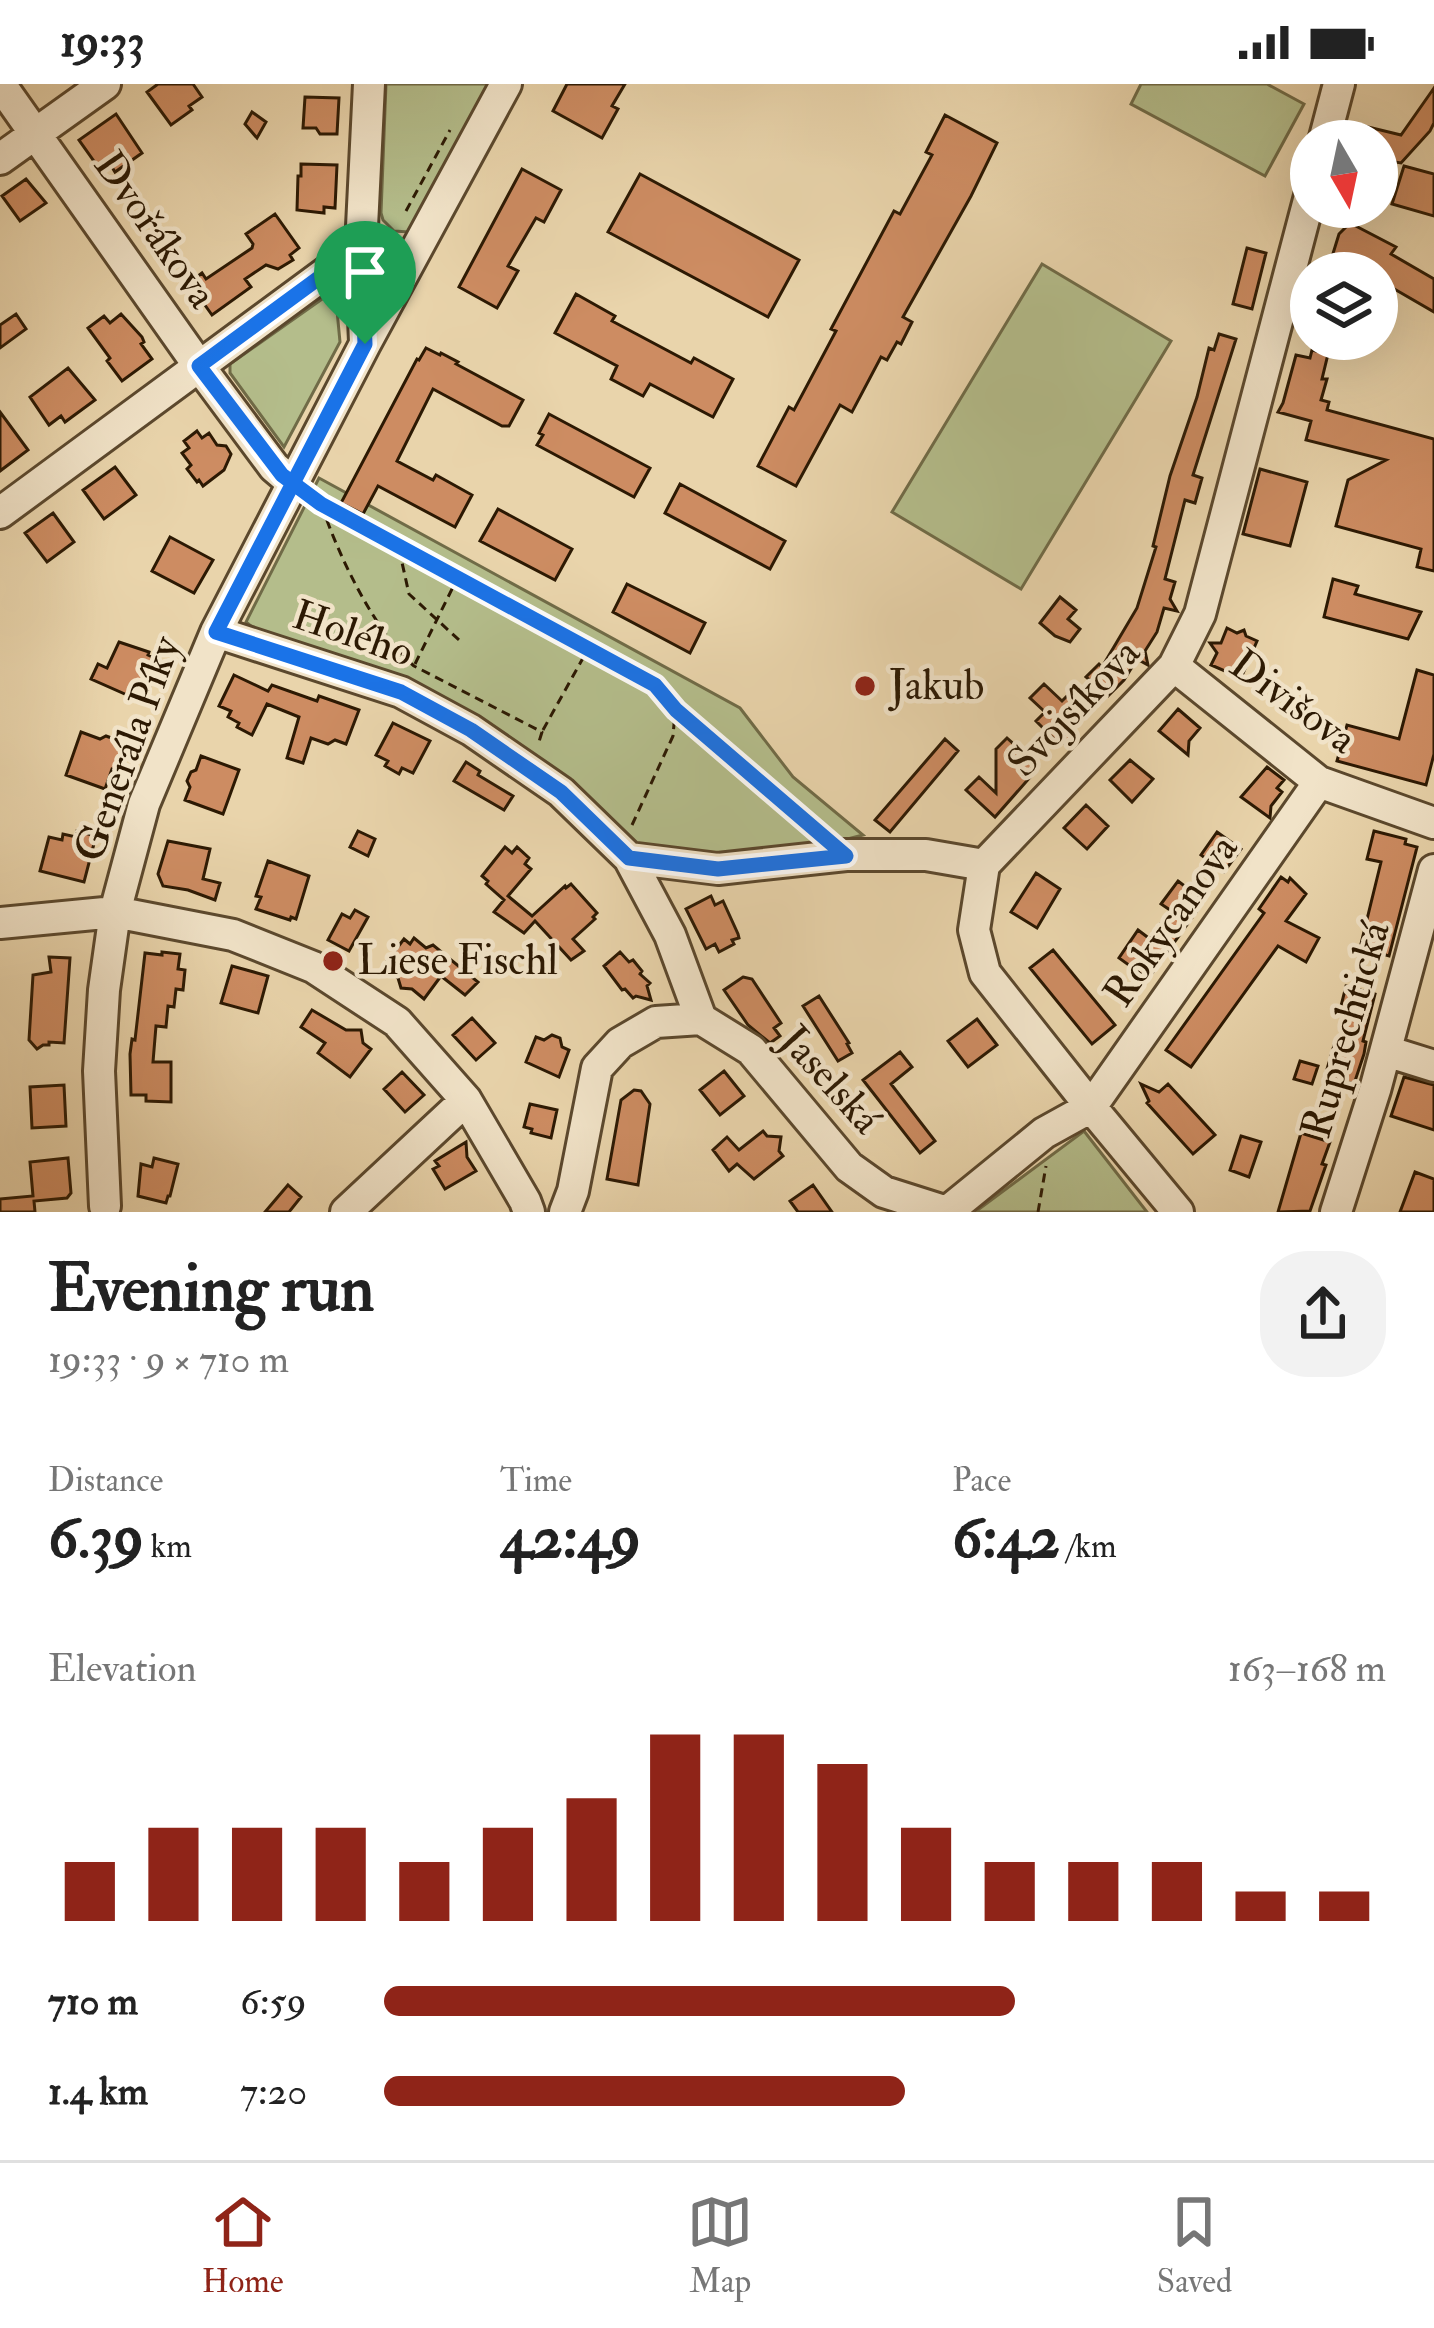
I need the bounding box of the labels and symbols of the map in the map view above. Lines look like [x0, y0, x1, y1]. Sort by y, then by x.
north arrow [1290, 120, 1398, 228]
street label: Dvořákova [82, 142, 228, 319]
pin [314, 221, 416, 344]
street label: Holého [286, 589, 420, 679]
street label: Svojsíkova [997, 627, 1152, 788]
street label: Generála Píky [63, 629, 193, 869]
street label: Divišova [1219, 639, 1367, 766]
place label: Jakub [888, 660, 984, 712]
marker: Jakub [852, 673, 878, 699]
street label: Rokycanova [1093, 824, 1250, 1017]
street label: Ruprechtická [1290, 915, 1402, 1144]
place label: Liese Fischl [357, 935, 558, 987]
marker: Liese Fischl [320, 948, 346, 974]
street label: Jaselská [767, 1014, 892, 1145]

